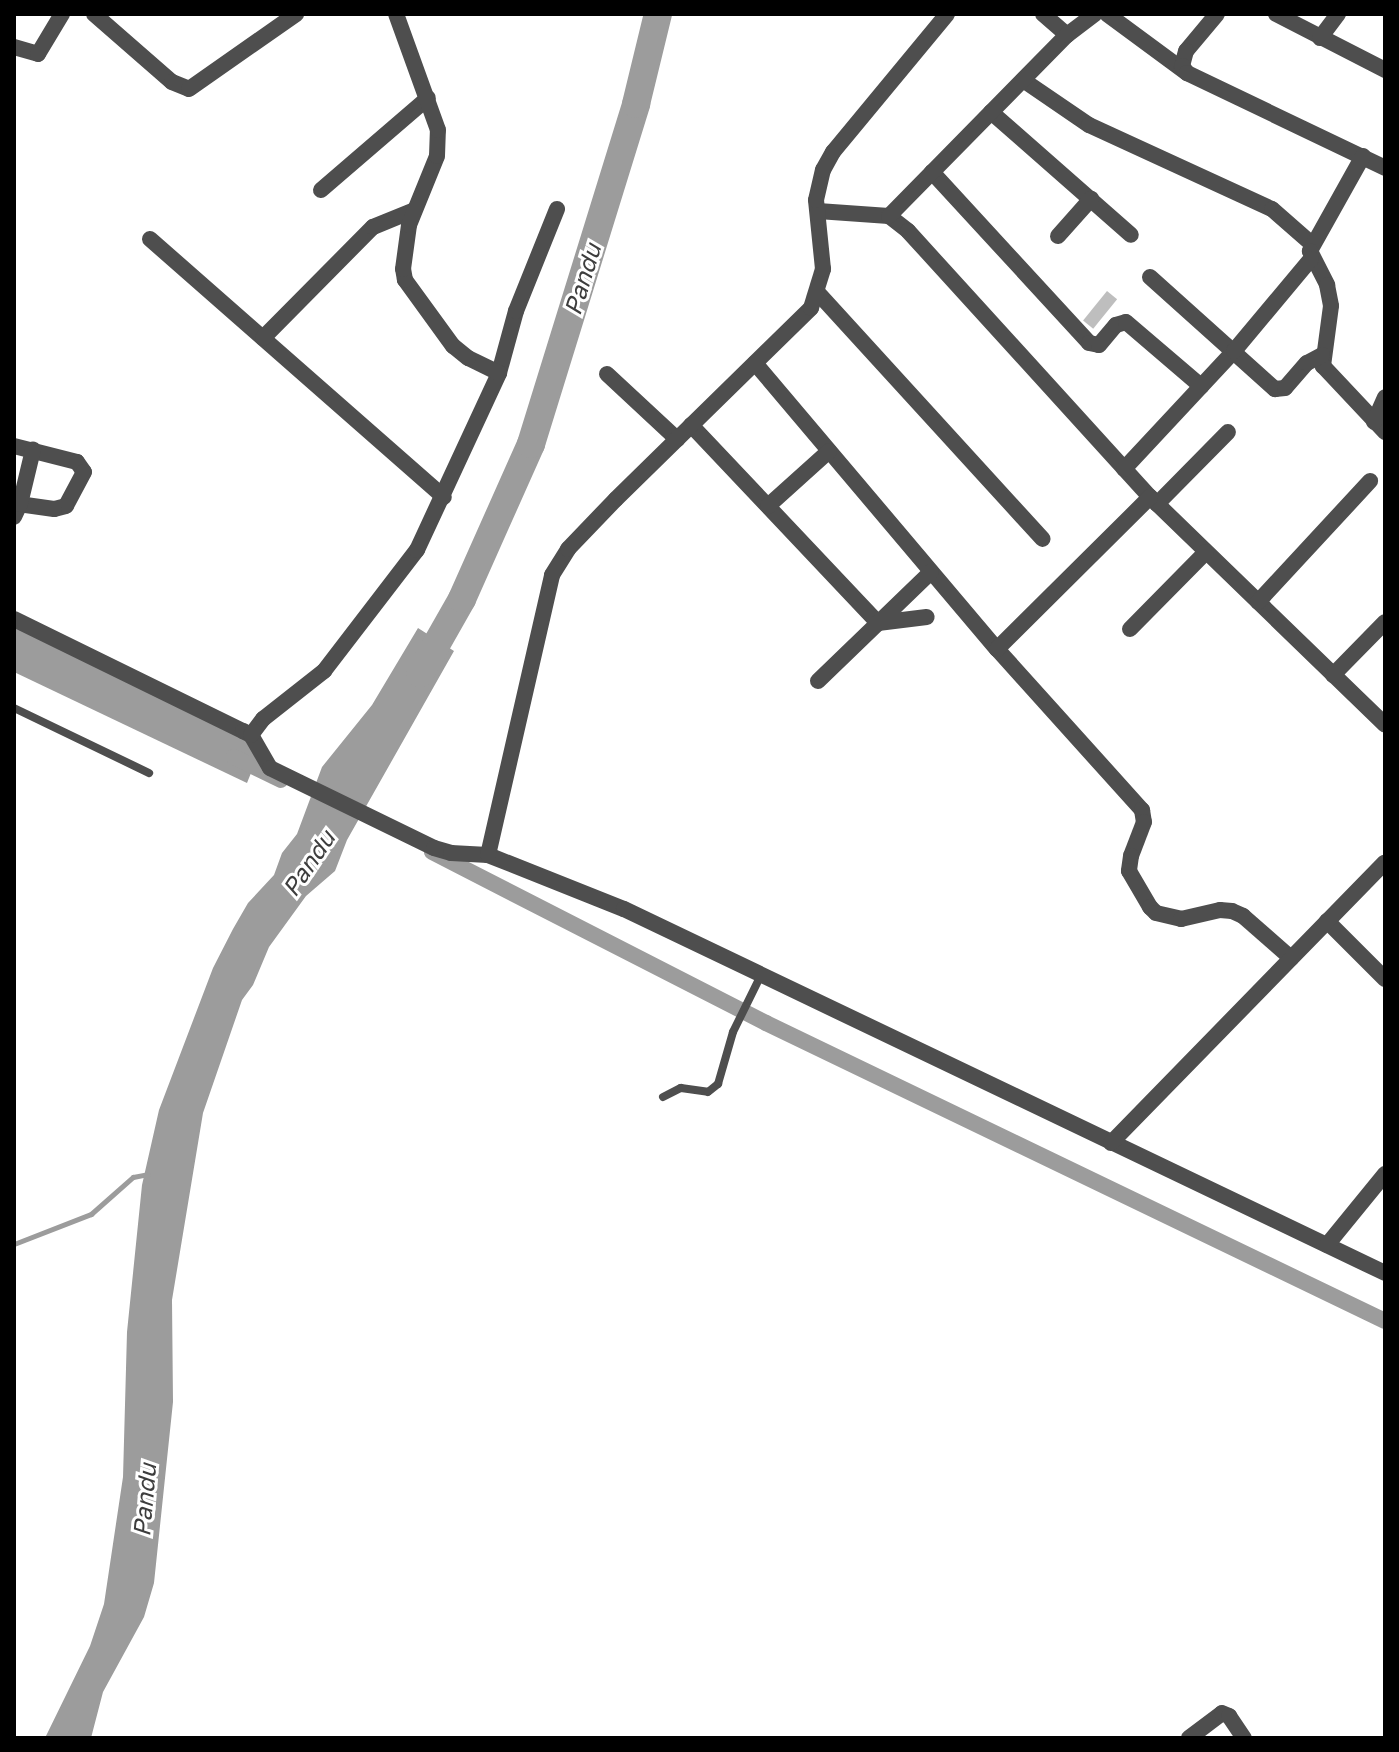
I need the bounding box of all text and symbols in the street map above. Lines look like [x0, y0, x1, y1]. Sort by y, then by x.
water label: Pandu [558, 240, 606, 318]
water label: Pandu [276, 825, 340, 901]
water label: Pandu [126, 1462, 162, 1538]

